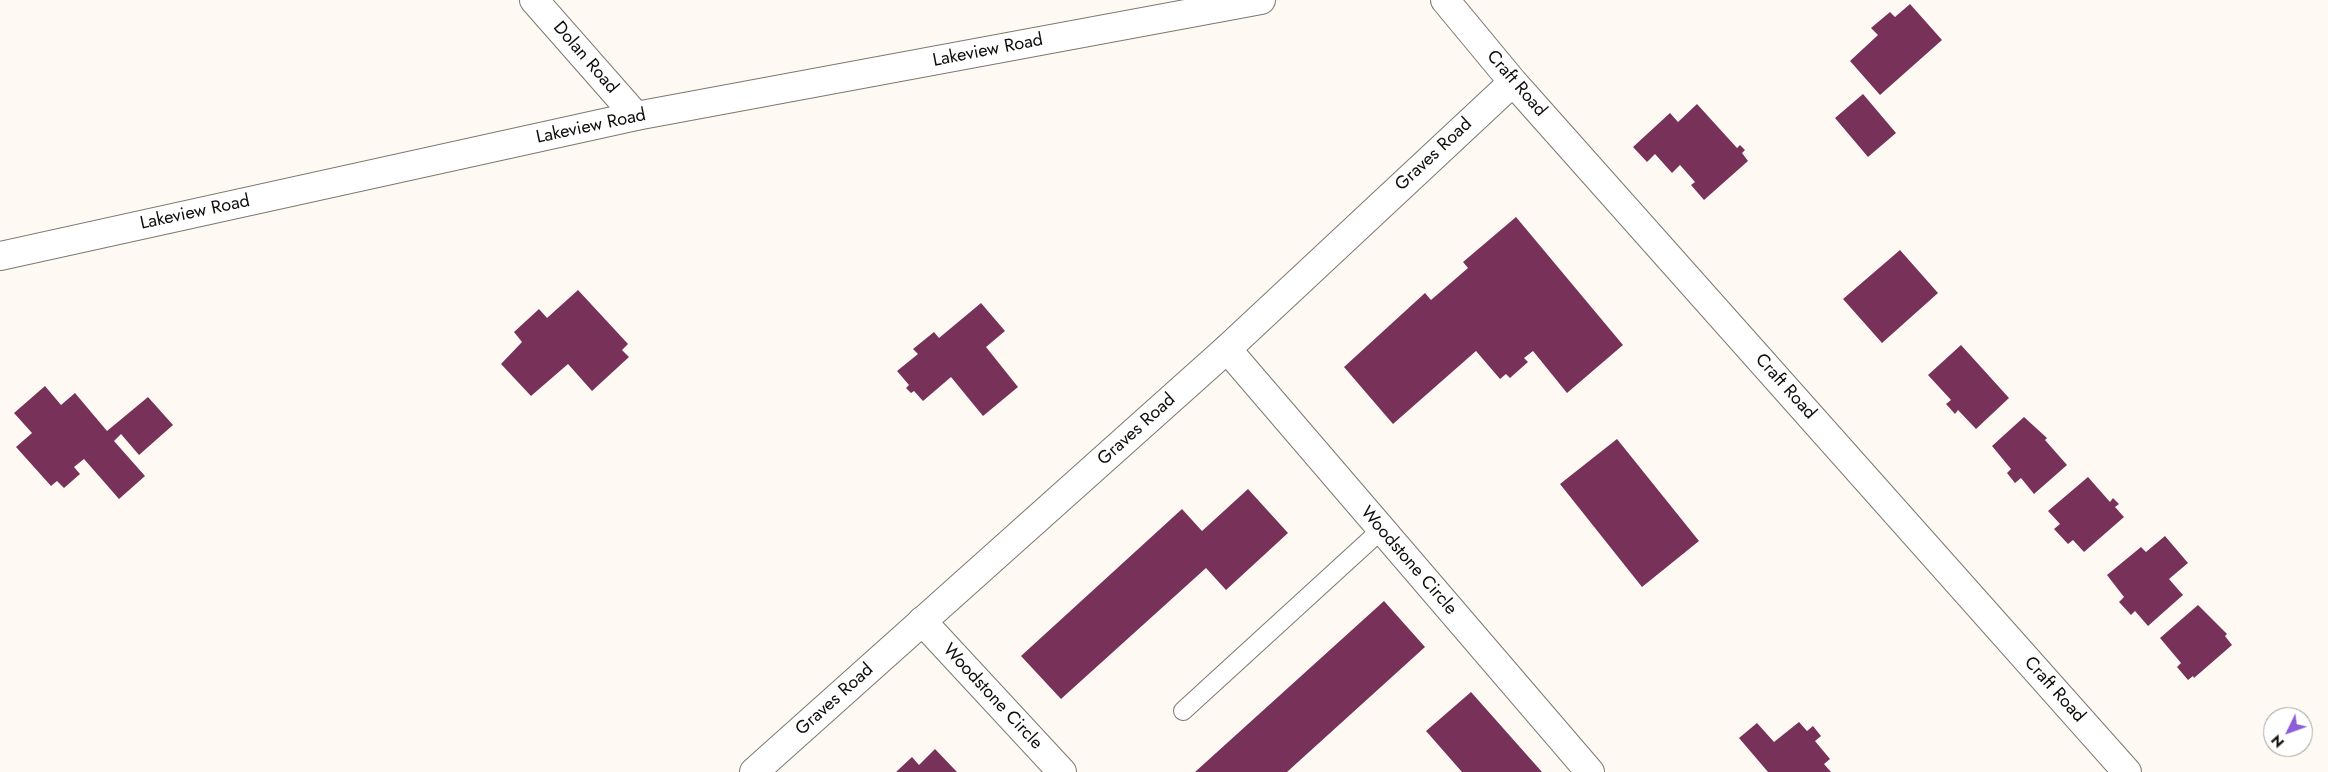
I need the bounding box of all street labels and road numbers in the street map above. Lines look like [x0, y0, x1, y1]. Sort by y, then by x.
street label: Dolan Road [548, 18, 622, 98]
street label: Lakeview Road [931, 30, 1045, 72]
street label: Craft Road [1481, 46, 1551, 122]
street label: Lakeview Road [534, 105, 648, 149]
street label: Graves Road [1391, 114, 1477, 196]
street label: Lakeview Road [138, 191, 252, 235]
street label: Craft Road [1750, 350, 1820, 424]
street label: Graves Road [1094, 389, 1180, 471]
street label: Woodstone Circle [1355, 502, 1461, 620]
street label: Woodstone Circle [937, 640, 1047, 754]
street label: Craft Road [2019, 653, 2089, 727]
street label: Graves Road [792, 659, 878, 741]

